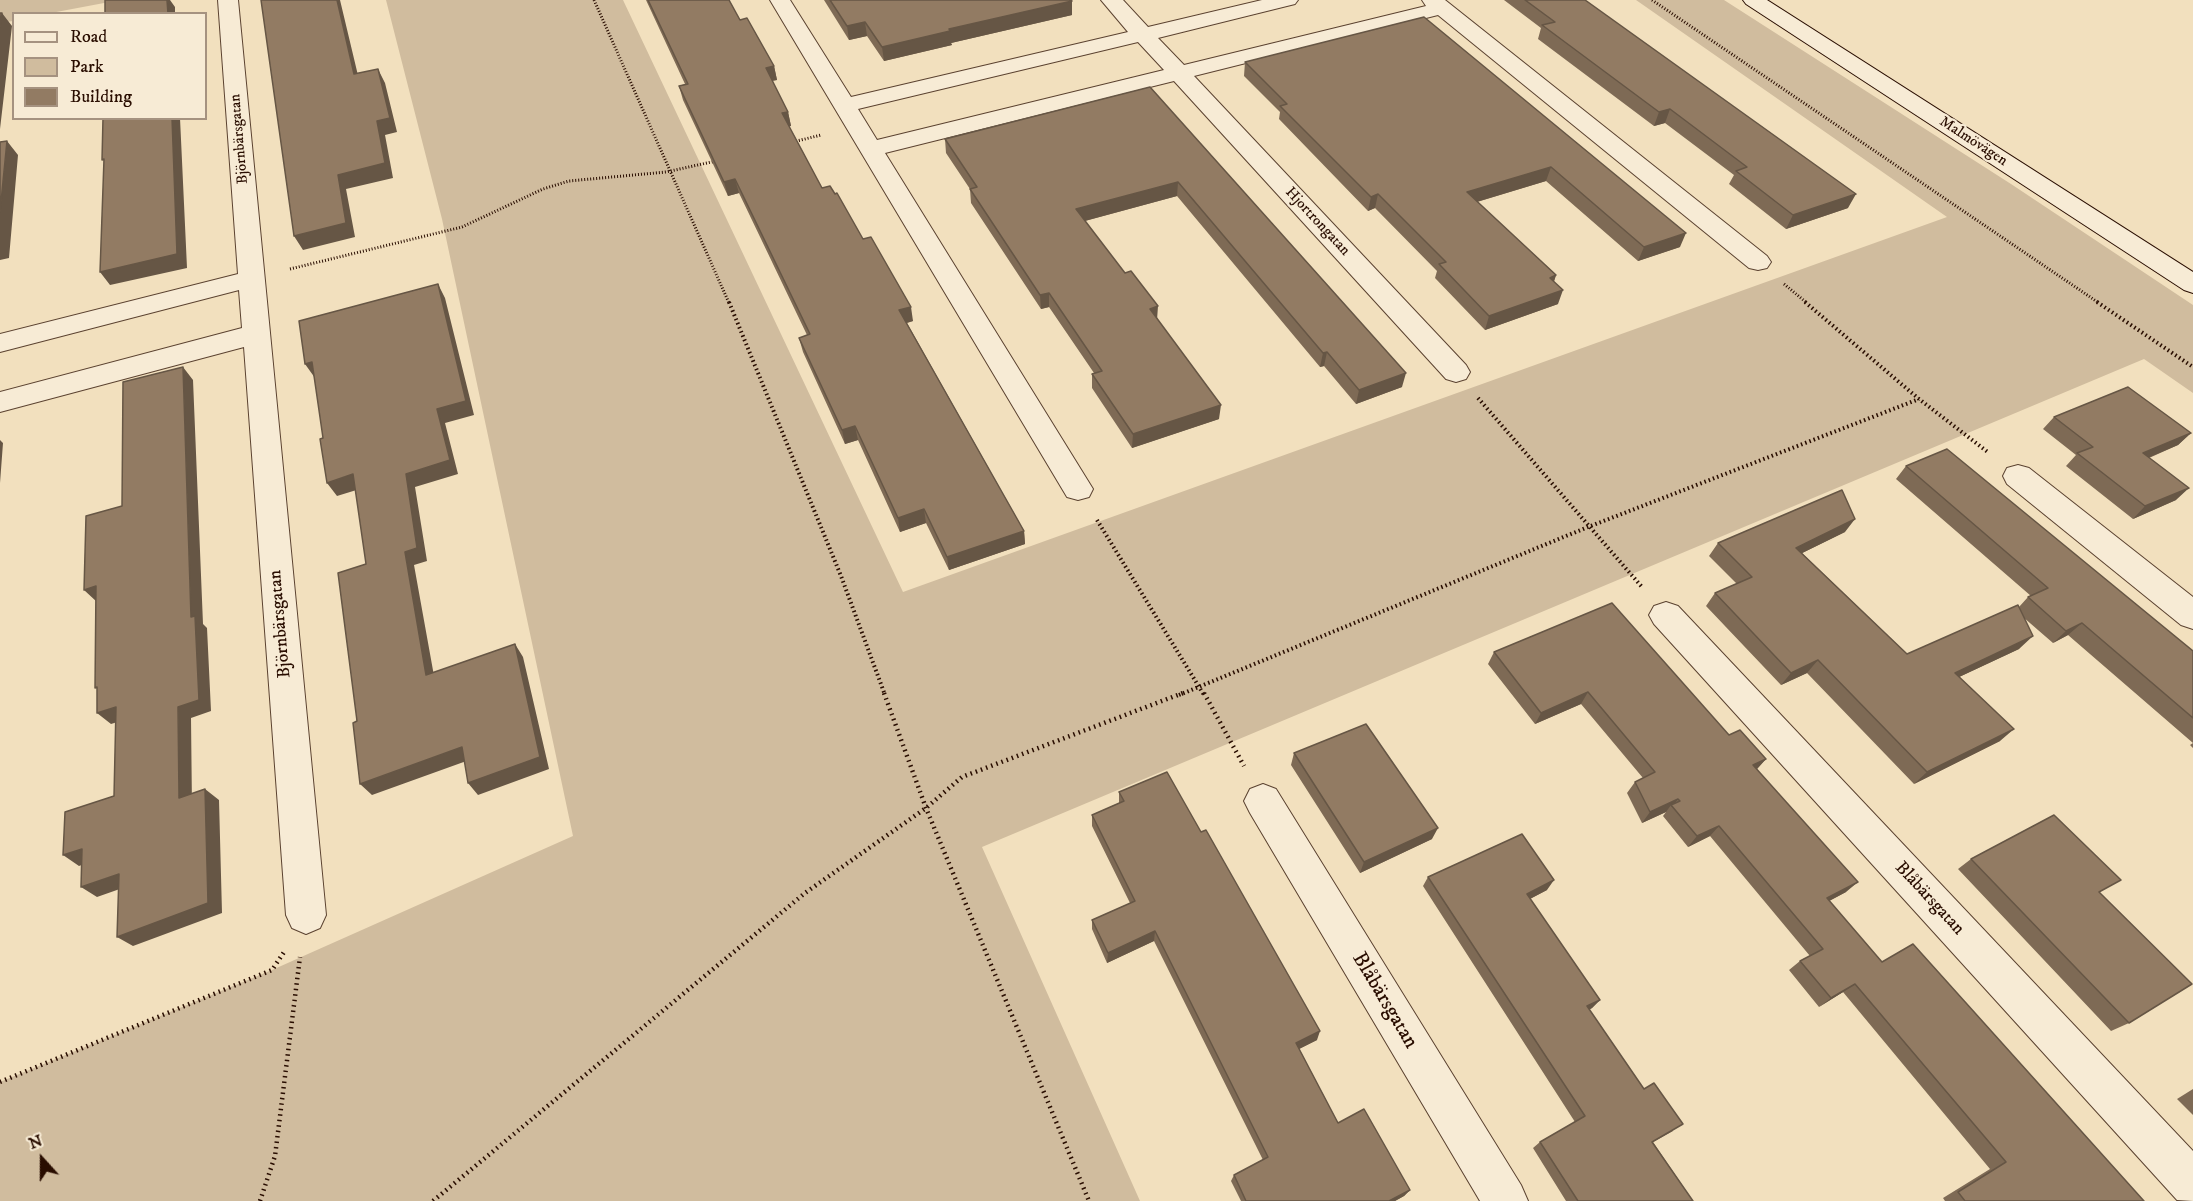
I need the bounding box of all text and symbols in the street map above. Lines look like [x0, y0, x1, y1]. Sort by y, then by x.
legend [12, 12, 207, 120]
text: Road [70, 26, 107, 48]
text: Park [70, 56, 104, 78]
text: Building [70, 86, 132, 108]
street label: Björnbärsgatan [227, 93, 253, 185]
street label: Malmövägen [1936, 113, 2010, 171]
street label: Hjortrongatan [1281, 184, 1353, 260]
street label: Björnbärsgatan [266, 569, 296, 679]
street label: Blåbärsgatan [1890, 858, 1968, 940]
street label: Blåbärsgatan [1345, 948, 1423, 1054]
north arrow [12, 1129, 72, 1189]
text: N [26, 1131, 45, 1154]

